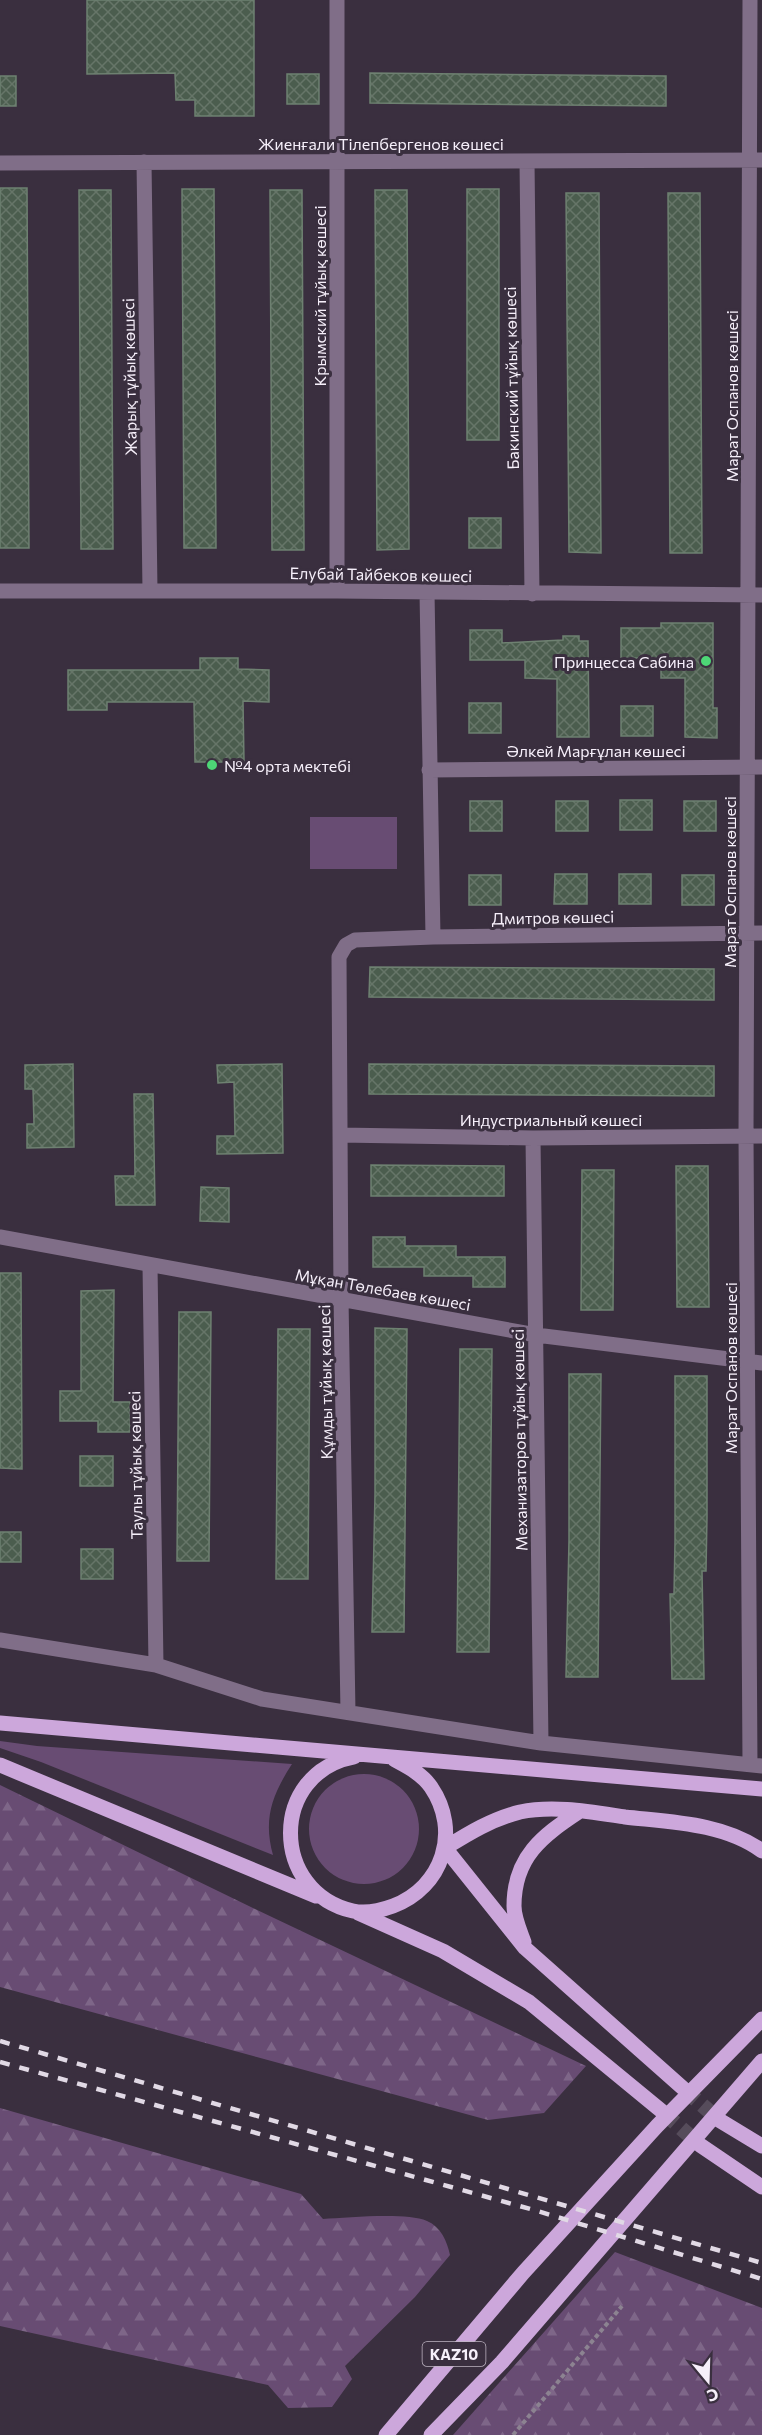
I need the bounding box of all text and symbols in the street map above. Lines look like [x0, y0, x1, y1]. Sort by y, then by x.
street label: Жиенғали Тілепбергенов көшесі [258, 134, 504, 153]
street label: Крымский тұйық көшесі [310, 205, 329, 387]
street label: Бакинский тұйық көшесі [500, 286, 522, 470]
street label: Жарық тұйық көшесі [118, 298, 140, 456]
street label: Марат Оспанов көшесі [722, 310, 741, 482]
street label: Елубай Тайбеков көшесі [290, 563, 472, 585]
place label: Принцесса Сабина [554, 652, 694, 671]
marker: Принцесса Сабина [699, 654, 713, 668]
street label: Әлкей Марғұлан көшесі [506, 741, 686, 760]
place label: №4 орта мектебі [224, 756, 351, 775]
marker: №4 орта мектебі [205, 758, 219, 772]
street label: Марат Оспанов көшесі [720, 796, 739, 968]
street label: Дмитров көшесі [492, 906, 614, 928]
street label: Индустриальный көшесі [460, 1110, 642, 1129]
street label: Мұқан Төлебаев көшесі [294, 1264, 472, 1314]
street label: Марат Оспанов көшесі [721, 1282, 740, 1454]
street label: Құмды тұйық көшесі [314, 1304, 336, 1460]
street label: Механизаторов тұйық көшесі [508, 1329, 530, 1551]
street label: Таулы тұйық көшесі [124, 1390, 146, 1540]
road number: KAZ10 [422, 2342, 486, 2366]
north arrow [678, 2351, 738, 2411]
text: С [705, 2385, 721, 2406]

